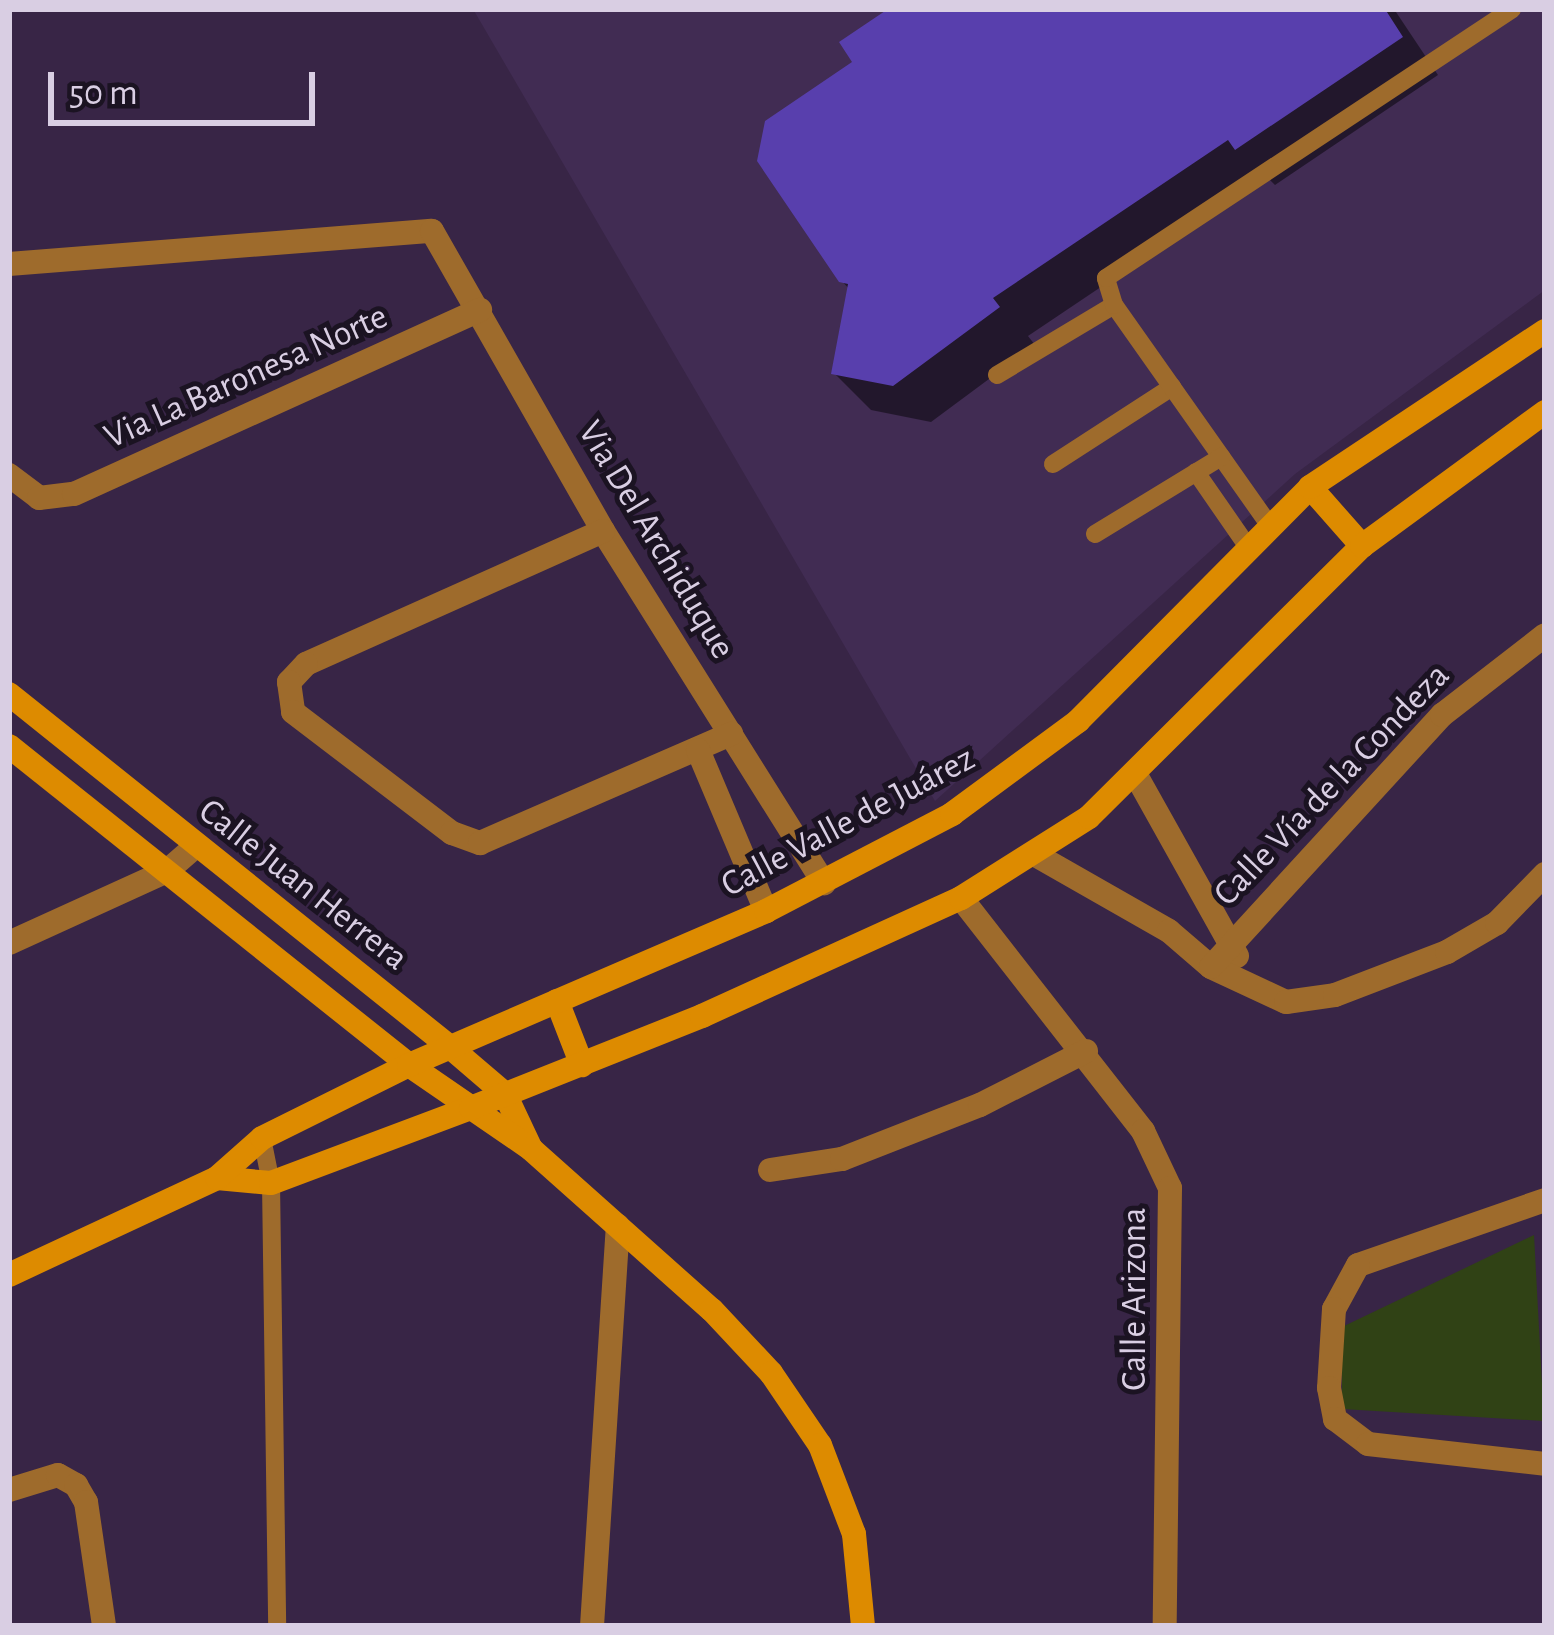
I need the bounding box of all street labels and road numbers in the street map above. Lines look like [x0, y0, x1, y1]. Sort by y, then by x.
street label: Via La Baronesa Norte [98, 295, 394, 459]
street label: Via Del Archiduque [568, 413, 744, 667]
street label: Calle Vía de la Condeza [1205, 655, 1459, 915]
street label: Calle Valle de Juárez [714, 737, 982, 907]
street label: Calle Juan Herrera [190, 790, 416, 980]
street label: Calle Arizona [1113, 1207, 1157, 1391]

